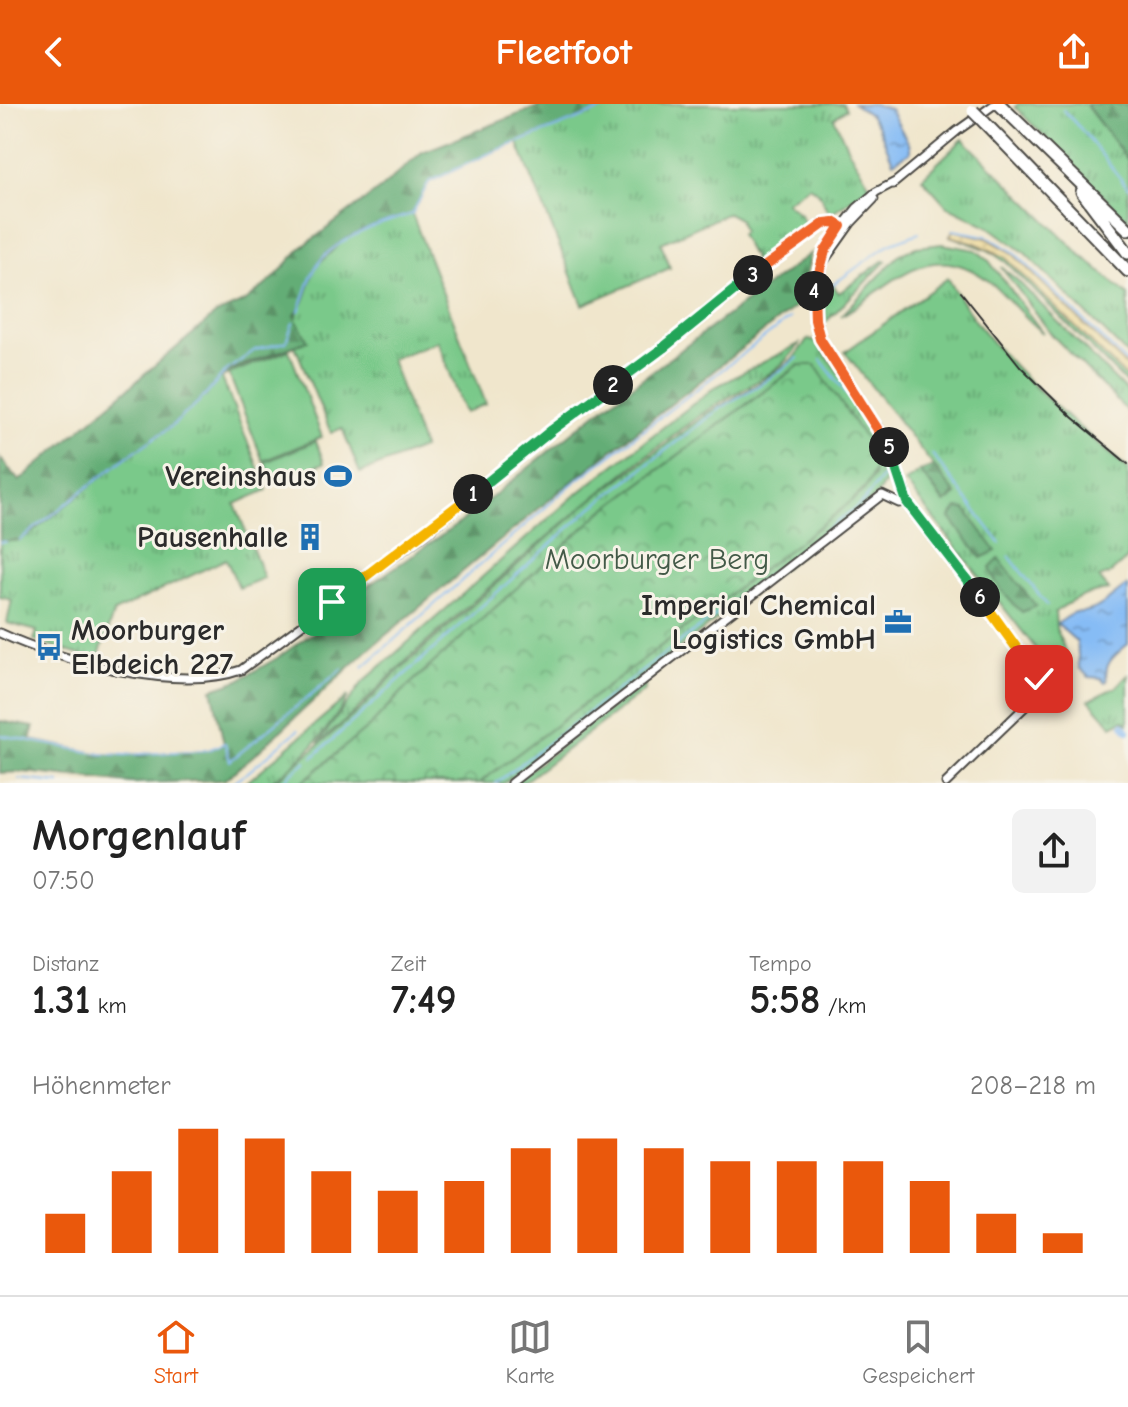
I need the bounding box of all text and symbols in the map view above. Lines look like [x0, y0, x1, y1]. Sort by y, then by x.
icon: back [32, 30, 76, 74]
icon: share [1052, 30, 1096, 74]
text: Fleetfoot [496, 32, 632, 73]
pin: 3 [733, 255, 773, 295]
text: 3 [748, 262, 758, 288]
pin: 4 [794, 271, 834, 311]
text: 4 [809, 278, 819, 304]
pin: 2 [593, 365, 633, 405]
text: 2 [608, 372, 618, 398]
pin: 5 [869, 427, 909, 467]
text: 5 [883, 434, 895, 460]
place label: Vereinshaus [165, 459, 316, 494]
sports icon: Vereinshaus [323, 461, 353, 491]
pin: 1 [453, 474, 493, 514]
text: 1 [469, 481, 477, 507]
place label: Pausenhalle [137, 520, 288, 555]
building icon: Pausenhalle [295, 522, 325, 552]
park label: Moorburger Berg [545, 542, 769, 577]
pin [298, 568, 366, 636]
pin: 6 [960, 577, 1000, 617]
icon: arrive [310, 580, 354, 624]
text: 6 [974, 584, 986, 610]
place label: Imperial Chemical Logistics GmbH [641, 588, 876, 657]
office icon: Imperial Chemical Logistics GmbH [883, 607, 913, 637]
place label: Moorburger Elbdeich 227 [71, 613, 233, 682]
bus stop icon: Moorburger Elbdeich 227 [34, 632, 64, 662]
pin [1005, 645, 1073, 713]
icon: check [1017, 657, 1061, 701]
button: share [1012, 809, 1096, 893]
text: Morgenlauf [32, 810, 246, 861]
text: 07:50 [32, 866, 95, 896]
text: Distanz [32, 951, 99, 977]
text: Zeit [391, 951, 426, 977]
text: Tempo [749, 951, 812, 977]
text: 1.31 [32, 977, 90, 1023]
text: 7:49 [391, 977, 457, 1023]
text: 5:58 [749, 977, 821, 1023]
text: km [90, 993, 127, 1019]
text: /km [821, 993, 866, 1019]
text: Höhenmeter [32, 1071, 170, 1101]
text: 208–218 m [970, 1071, 1096, 1101]
tab: Start [154, 1315, 198, 1389]
tab: Karte [506, 1315, 555, 1389]
tab: Gespeichert [862, 1315, 974, 1389]

